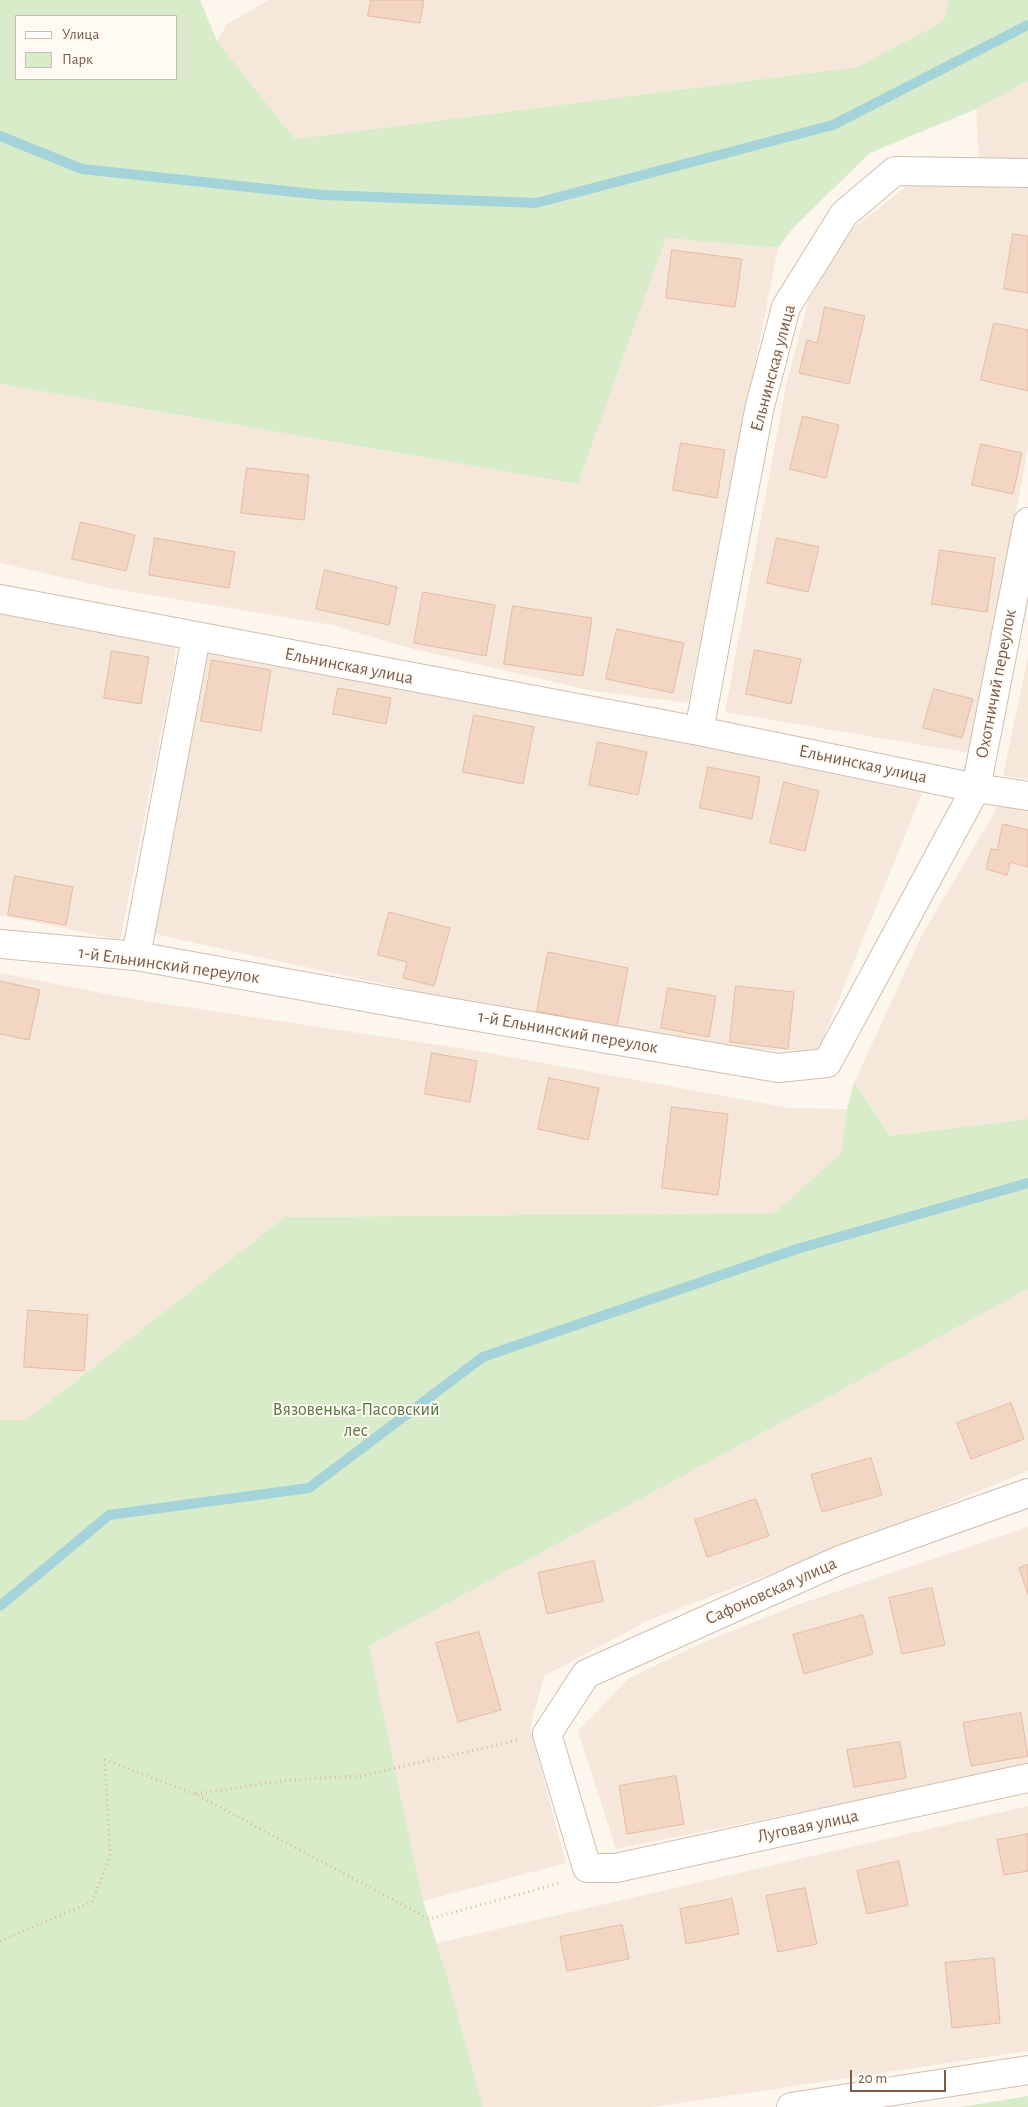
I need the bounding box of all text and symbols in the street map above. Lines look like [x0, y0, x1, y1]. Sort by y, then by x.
legend [15, 15, 178, 80]
text: Улица [62, 27, 99, 42]
text: Парк [62, 52, 93, 67]
street label: Ельнинская улица [746, 302, 800, 434]
street label: Охотничий переулок [971, 608, 1021, 760]
street label: Ельнинская улица [283, 643, 415, 689]
street label: Ельнинская улица [797, 740, 929, 788]
street label: 1-й Ельнинский переулок [77, 942, 261, 988]
street label: 1-й Ельнинский переулок [476, 1006, 660, 1058]
park label: Вязовенька-Пасовский лес [273, 1399, 439, 1442]
street label: Сафоновская улица [702, 1552, 840, 1630]
street label: Луговая улица [755, 1805, 861, 1847]
scale bar [853, 2060, 949, 2092]
text: 20 m [858, 2071, 887, 2086]

